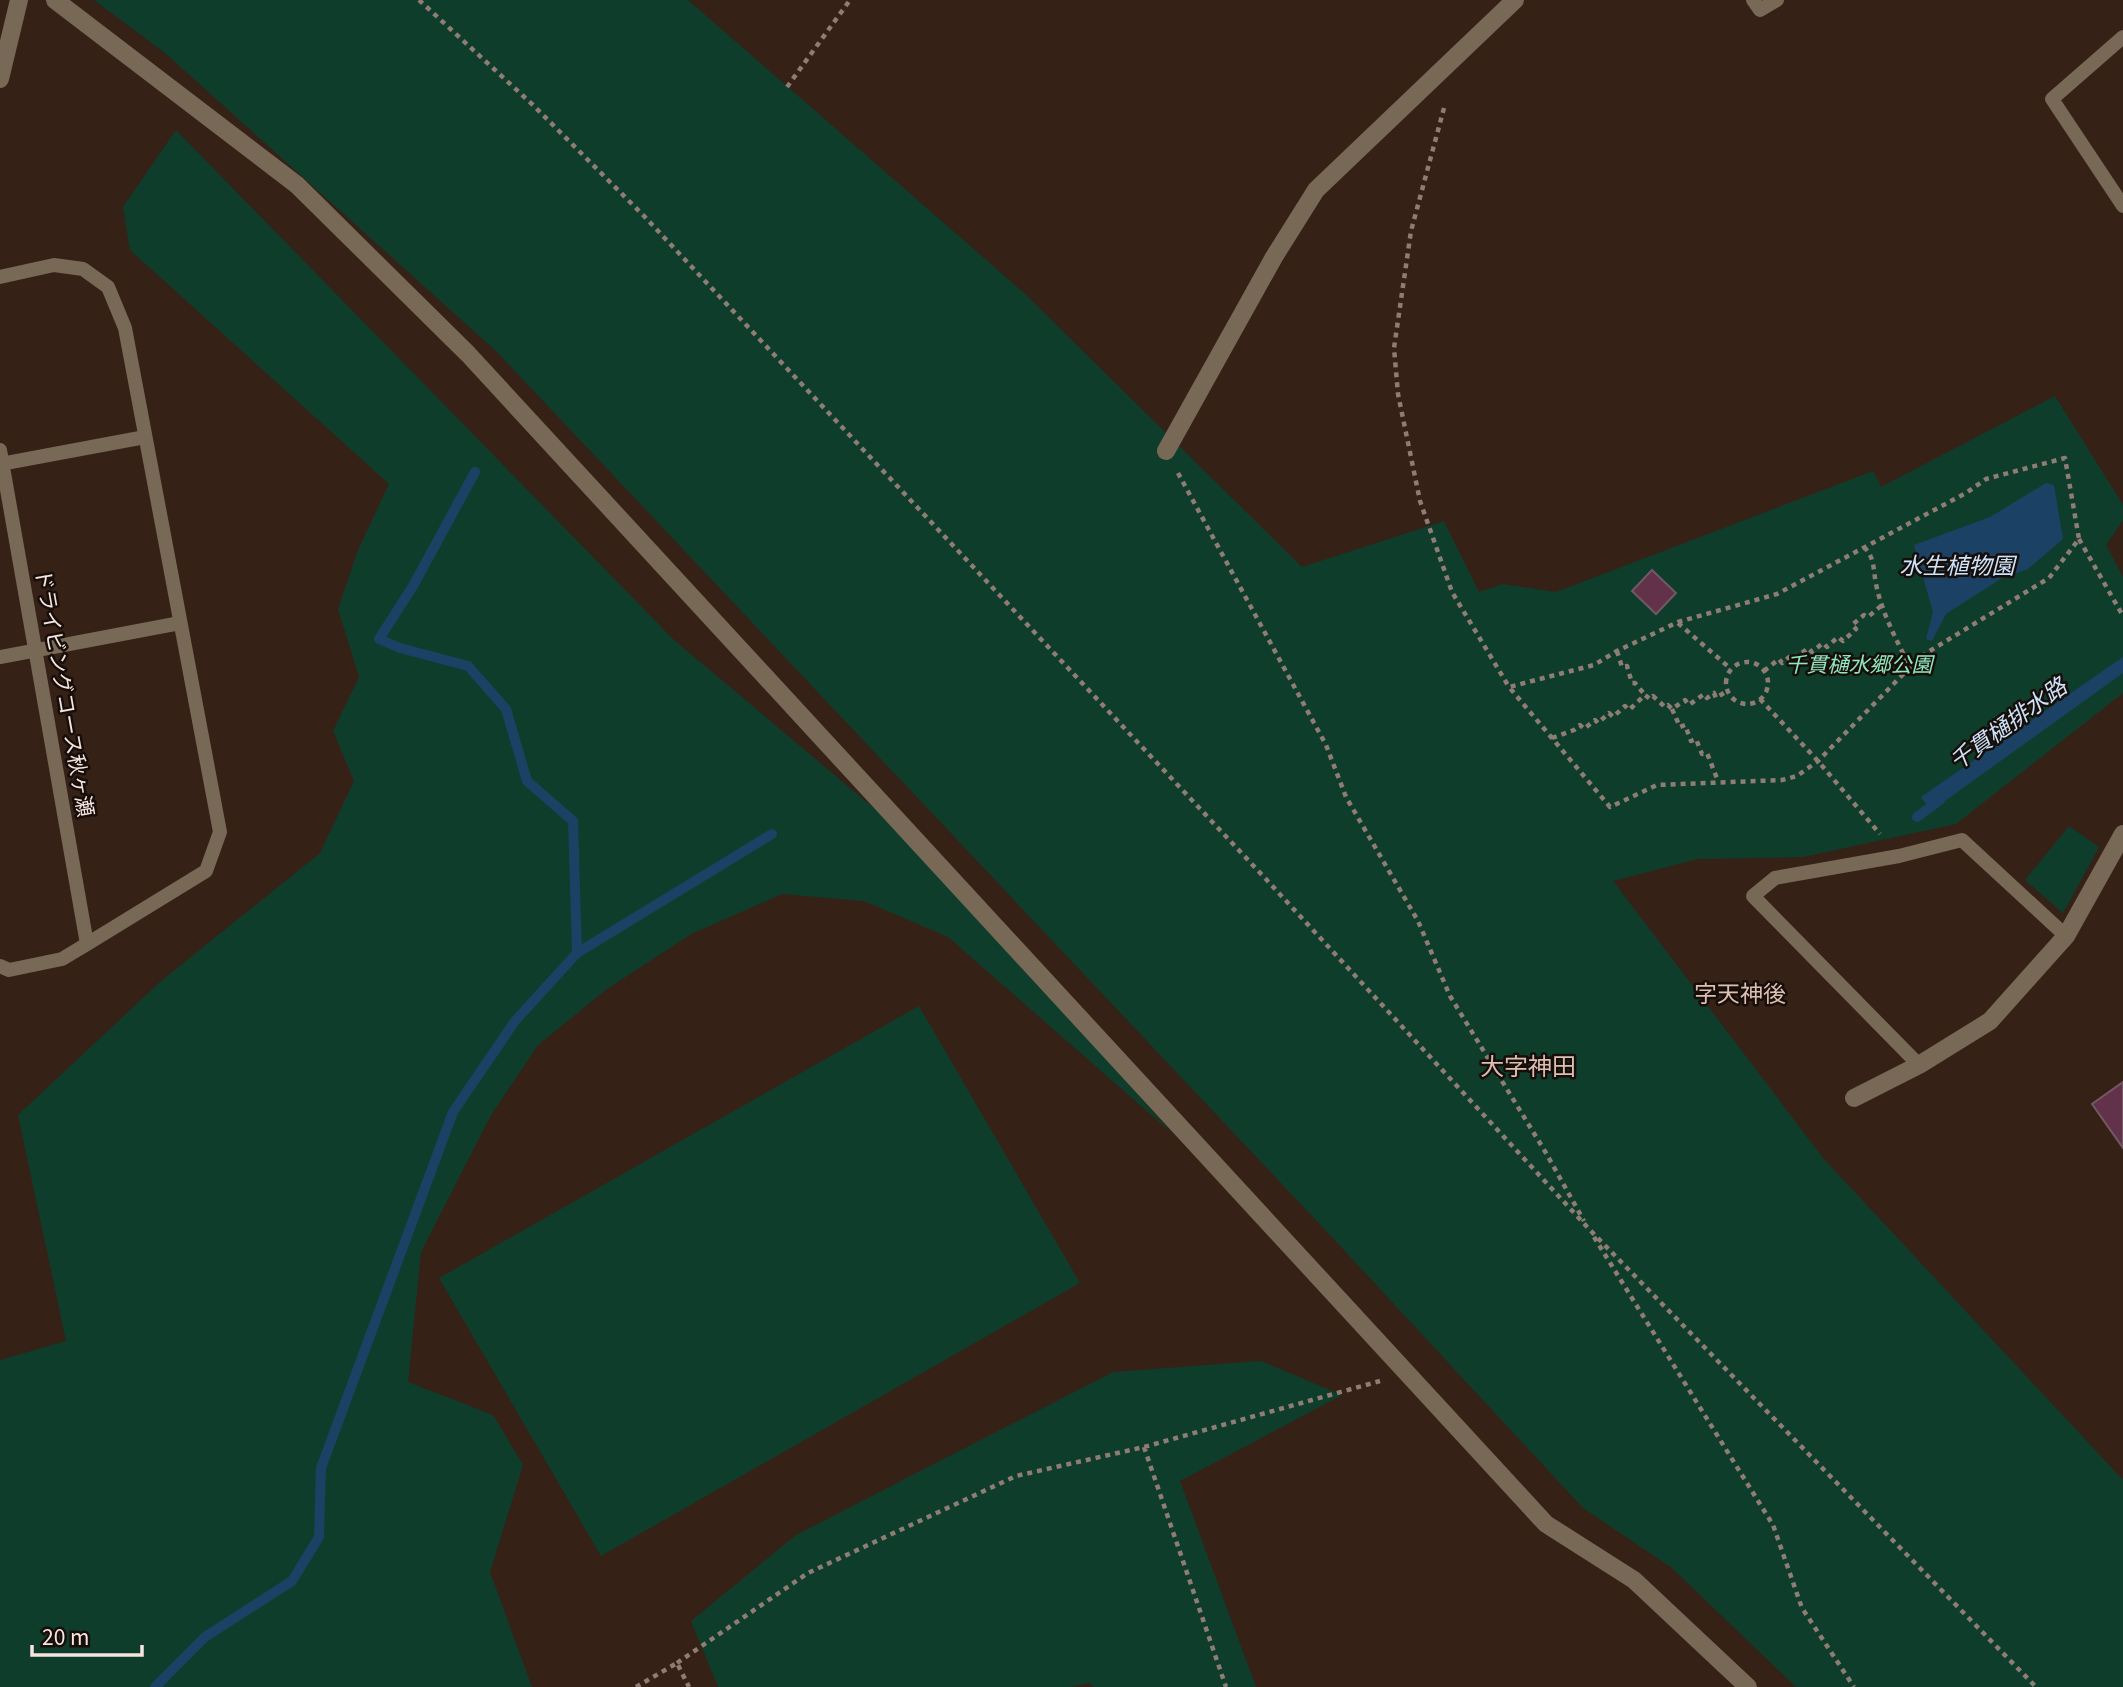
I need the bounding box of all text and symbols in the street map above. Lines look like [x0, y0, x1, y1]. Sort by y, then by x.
water label: 水生植物園 [1900, 547, 2018, 581]
street label: ドライビングコース秋ヶ瀬 [29, 566, 103, 819]
park label: 千貫樋水郷公園 [1786, 648, 1935, 678]
water label: 千貫樋排水路 [1941, 667, 2074, 777]
district label: 字天神後 [1694, 975, 1786, 1009]
district label: 大字神田 [1480, 1047, 1576, 1082]
scale bar [32, 1614, 142, 1658]
text: 20 m [42, 1621, 89, 1651]

